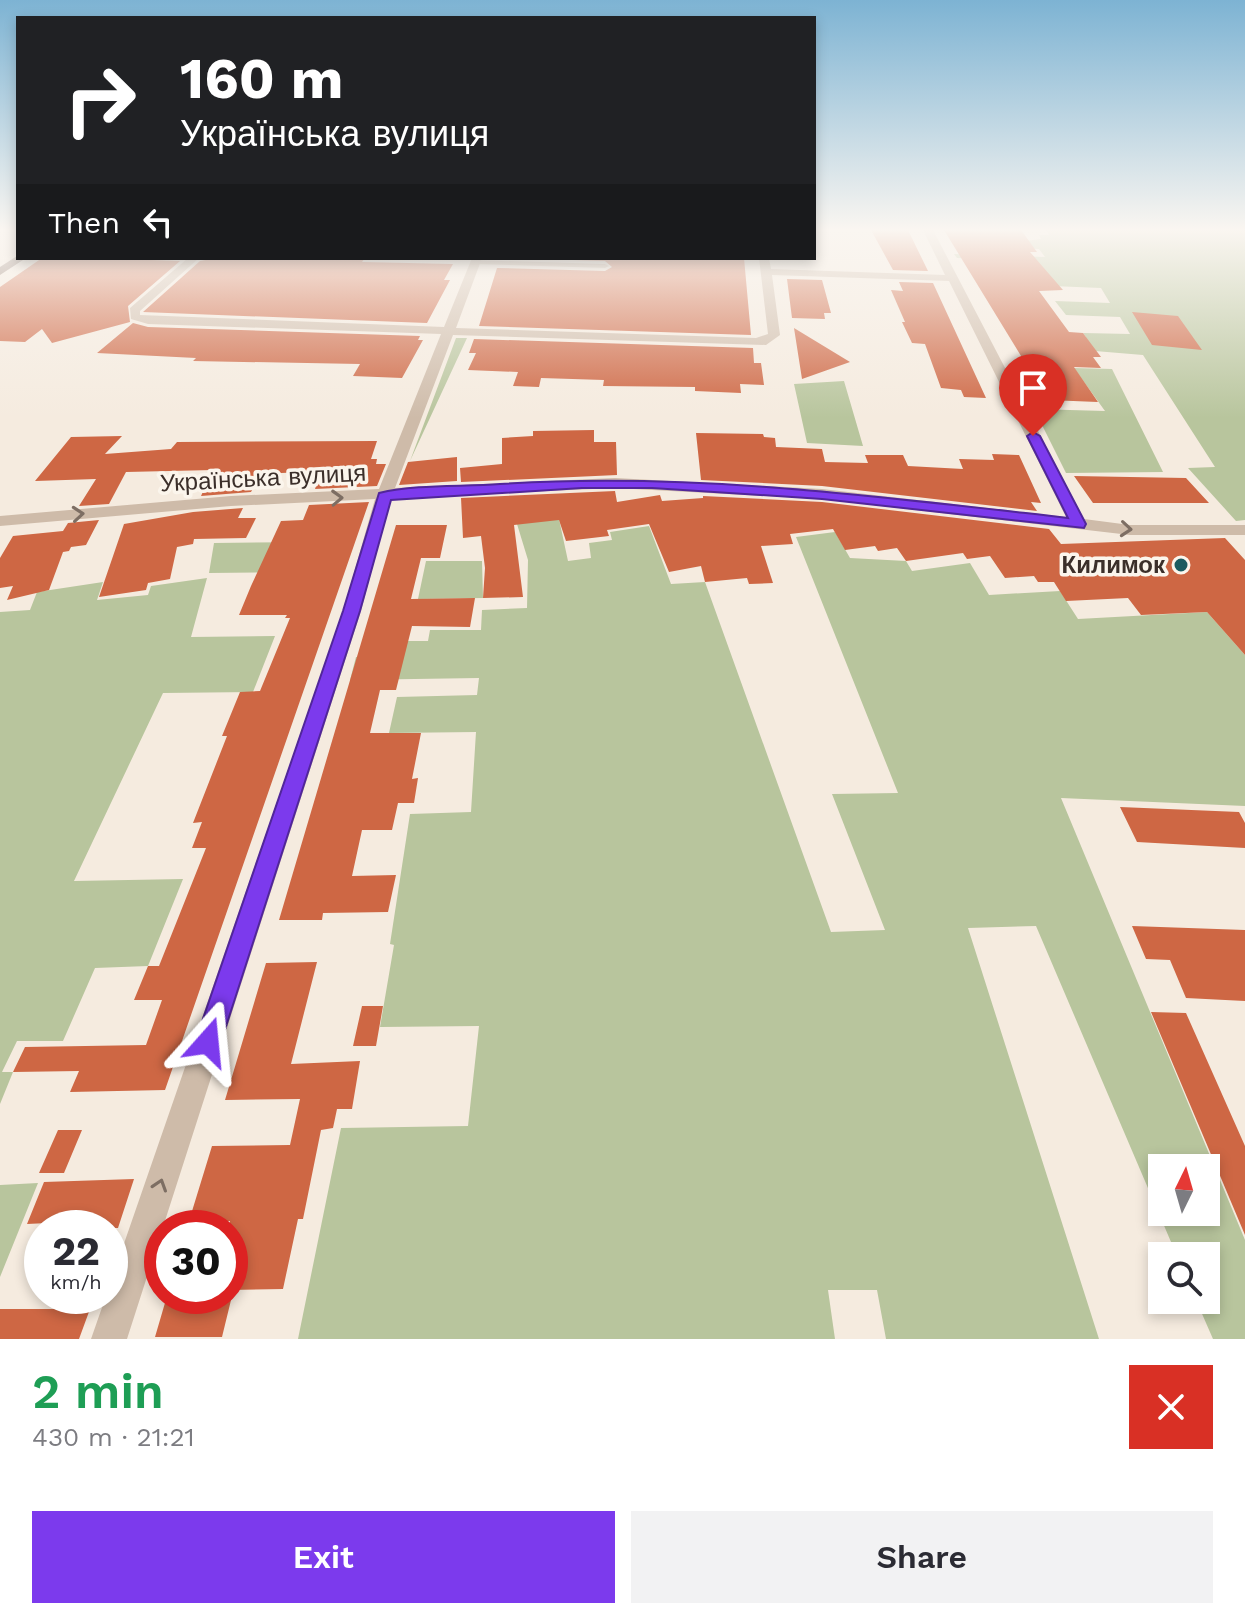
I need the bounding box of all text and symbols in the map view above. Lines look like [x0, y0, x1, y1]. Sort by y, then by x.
text: 160 m [180, 46, 343, 112]
icon: right [48, 48, 152, 152]
text: Українська вулиця [180, 113, 489, 155]
icon: left [136, 200, 180, 244]
text: Then [48, 205, 120, 240]
pin [999, 354, 1067, 436]
icon: arrive [1011, 366, 1055, 410]
street label: Українська вулиця [159, 459, 367, 497]
one-way arrow [331, 489, 344, 506]
one-way arrow [72, 505, 85, 522]
one-way arrow [1120, 521, 1133, 538]
place label: Килимок [1061, 551, 1166, 579]
marker: Килимок [1172, 556, 1190, 574]
position arrow [166, 1000, 250, 1084]
north arrow [1148, 1154, 1220, 1226]
map controls [1148, 1154, 1220, 1314]
one-way arrow [151, 1179, 167, 1193]
speed limit sign: 30 [144, 1210, 248, 1314]
text: 22 [52, 1228, 100, 1275]
button: search [1148, 1242, 1220, 1314]
text: km/h [50, 1270, 102, 1294]
text: 2 min [32, 1363, 164, 1420]
button: close [1129, 1365, 1213, 1449]
text: 430 m · 21:21 [32, 1422, 195, 1452]
button: Exit [32, 1511, 615, 1603]
button: Share [631, 1511, 1213, 1603]

